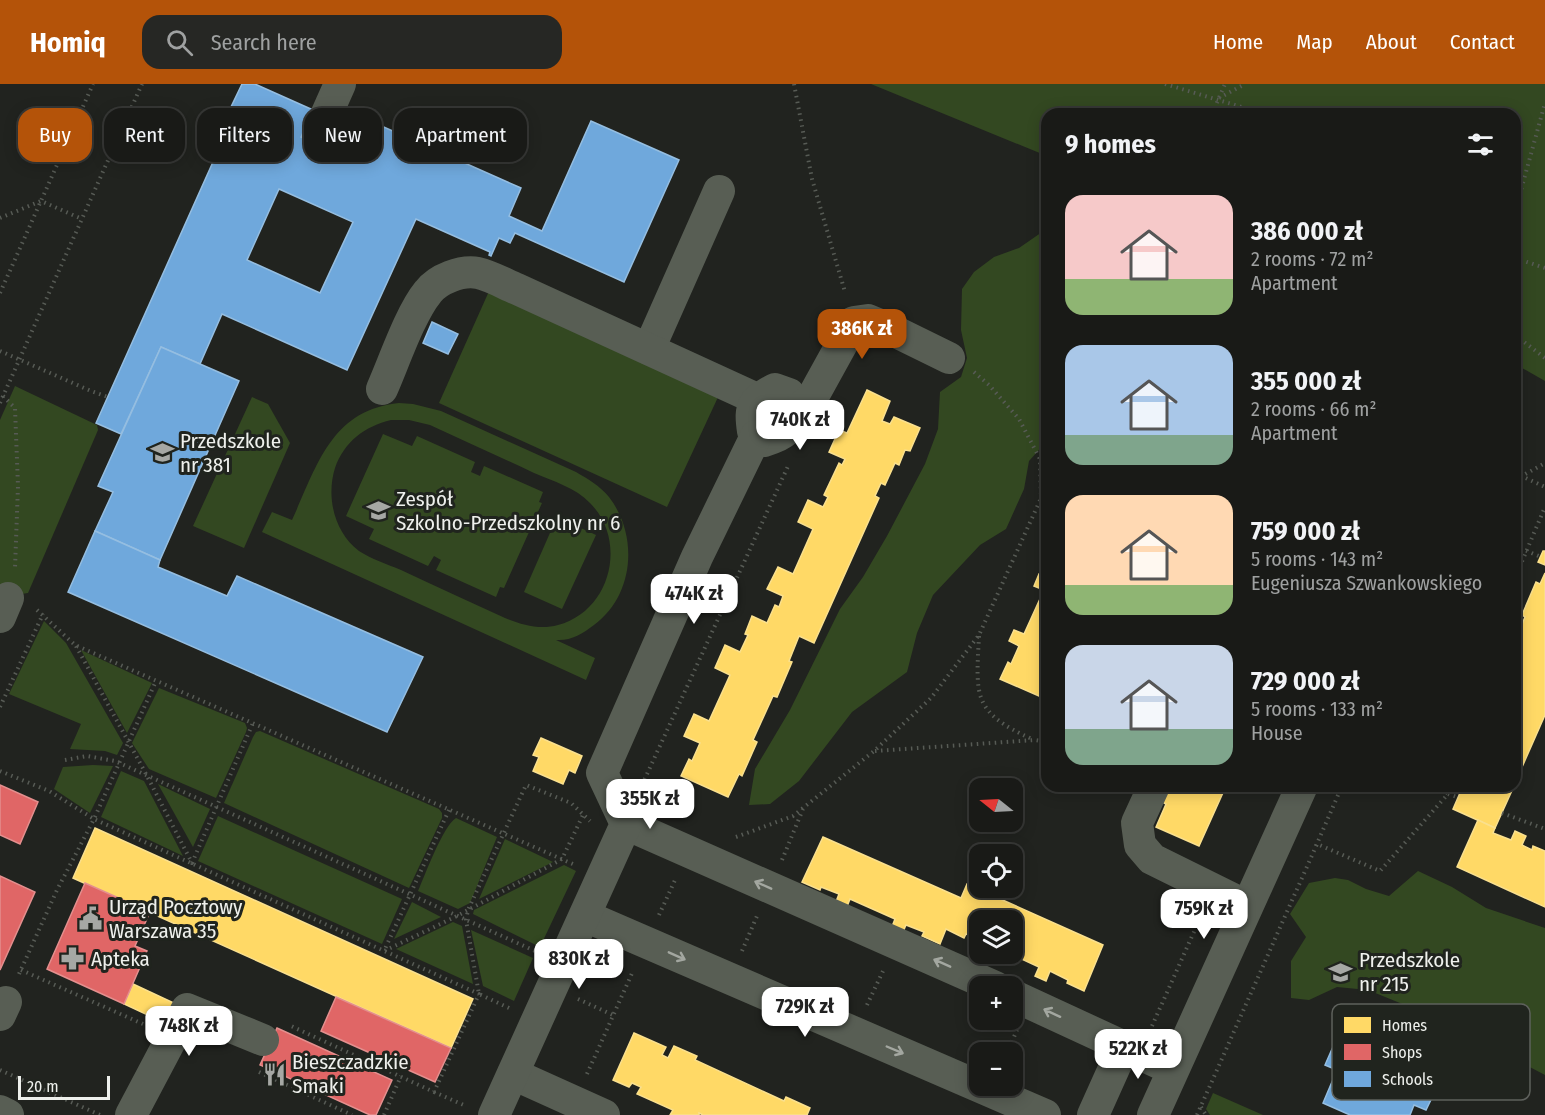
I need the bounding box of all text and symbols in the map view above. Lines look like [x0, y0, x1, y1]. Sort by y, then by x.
search box [142, 15, 562, 69]
text: Homiq [30, 26, 106, 59]
icon: search [163, 26, 196, 59]
text: Search here [211, 29, 317, 56]
text: Home [1213, 29, 1263, 55]
text: Map [1296, 29, 1333, 55]
text: About [1366, 29, 1417, 55]
text: Contact [1450, 29, 1515, 55]
chip: Buy [18, 108, 92, 162]
chip: Rent [104, 108, 185, 162]
chip: Filters [197, 108, 292, 162]
chip: New [304, 108, 382, 162]
chip: Apartment [394, 108, 527, 162]
icon: filters [1464, 128, 1497, 161]
text: 9 homes [1065, 129, 1156, 160]
text: 386 000 zł [1251, 216, 1363, 247]
icon: home [1113, 219, 1185, 291]
text: 2 rooms · 72 m² [1251, 247, 1373, 271]
text: Apartment [1251, 271, 1338, 295]
pin: 386K zł [807, 309, 917, 360]
text: 386K zł [832, 316, 893, 340]
text: 355 000 zł [1251, 366, 1361, 397]
icon: home [1113, 369, 1185, 441]
text: 2 rooms · 66 m² [1251, 397, 1377, 421]
pin: 740K zł [745, 400, 855, 451]
text: 740K zł [770, 407, 830, 431]
text: Apartment [1251, 421, 1338, 445]
place label: Przedszkole nr 381 [180, 428, 281, 478]
school or university icon: Przedszkole nr 381 [149, 440, 175, 466]
place label: Zespół Szkolno-Przedszkolny nr 6 [396, 486, 620, 536]
school or university icon: Zespół Szkolno-Przedszkolny nr 6 [365, 498, 391, 524]
text: 759 000 zł [1251, 516, 1360, 547]
icon: home [1113, 519, 1185, 591]
text: 5 rooms · 143 m² [1251, 547, 1383, 571]
text: Eugeniusza Szwankowskiego [1251, 571, 1482, 595]
pin: 474K zł [639, 574, 749, 625]
text: 474K zł [665, 581, 723, 605]
text: 729 000 zł [1251, 666, 1360, 697]
icon: home [1113, 669, 1185, 741]
text: 5 rooms · 133 m² [1251, 697, 1383, 721]
text: House [1251, 721, 1303, 745]
north arrow [969, 778, 1023, 832]
map controls [969, 778, 1023, 1096]
pin: 355K zł [595, 779, 705, 830]
text: 355K zł [620, 786, 680, 810]
button: locate [969, 844, 1023, 898]
one-way arrow [755, 878, 773, 890]
pin: 759K zł [1149, 889, 1259, 940]
place label: Urząd Pocztowy Warszawa 35 [109, 894, 243, 944]
text: 759K zł [1175, 896, 1233, 920]
public building icon: Urząd Pocztowy Warszawa 35 [78, 906, 104, 932]
button: layers [969, 910, 1023, 964]
pin: 830K zł [524, 939, 634, 990]
pharmacy icon: Apteka [60, 946, 86, 972]
place label: Apteka [91, 946, 150, 972]
text: 830K zł [548, 946, 610, 970]
place label: Przedszkole nr 215 [1359, 947, 1460, 997]
one-way arrow [668, 951, 686, 962]
one-way arrow [933, 957, 951, 969]
school or university icon: Przedszkole nr 215 [1328, 959, 1354, 985]
button: + [969, 976, 1023, 1030]
pin: 729K zł [750, 987, 860, 1038]
text: 729K zł [776, 994, 834, 1018]
legend [1332, 1004, 1530, 1100]
pin: 748K zł [134, 1006, 244, 1057]
one-way arrow [1044, 1006, 1062, 1018]
text: 748K zł [159, 1013, 219, 1037]
text: Homes [1382, 1016, 1427, 1035]
pin: 522K zł [1083, 1029, 1193, 1080]
text: 522K zł [1109, 1036, 1167, 1060]
button: − [969, 1042, 1023, 1096]
text: Shops [1382, 1043, 1422, 1062]
one-way arrow [885, 1045, 904, 1056]
place label: Bieszczadzkie Smaki [292, 1049, 409, 1099]
restaurant icon: Bieszczadzkie Smaki [261, 1061, 287, 1087]
text: Schools [1382, 1070, 1433, 1089]
scale bar [18, 1073, 110, 1100]
text: 20 m [27, 1077, 58, 1096]

